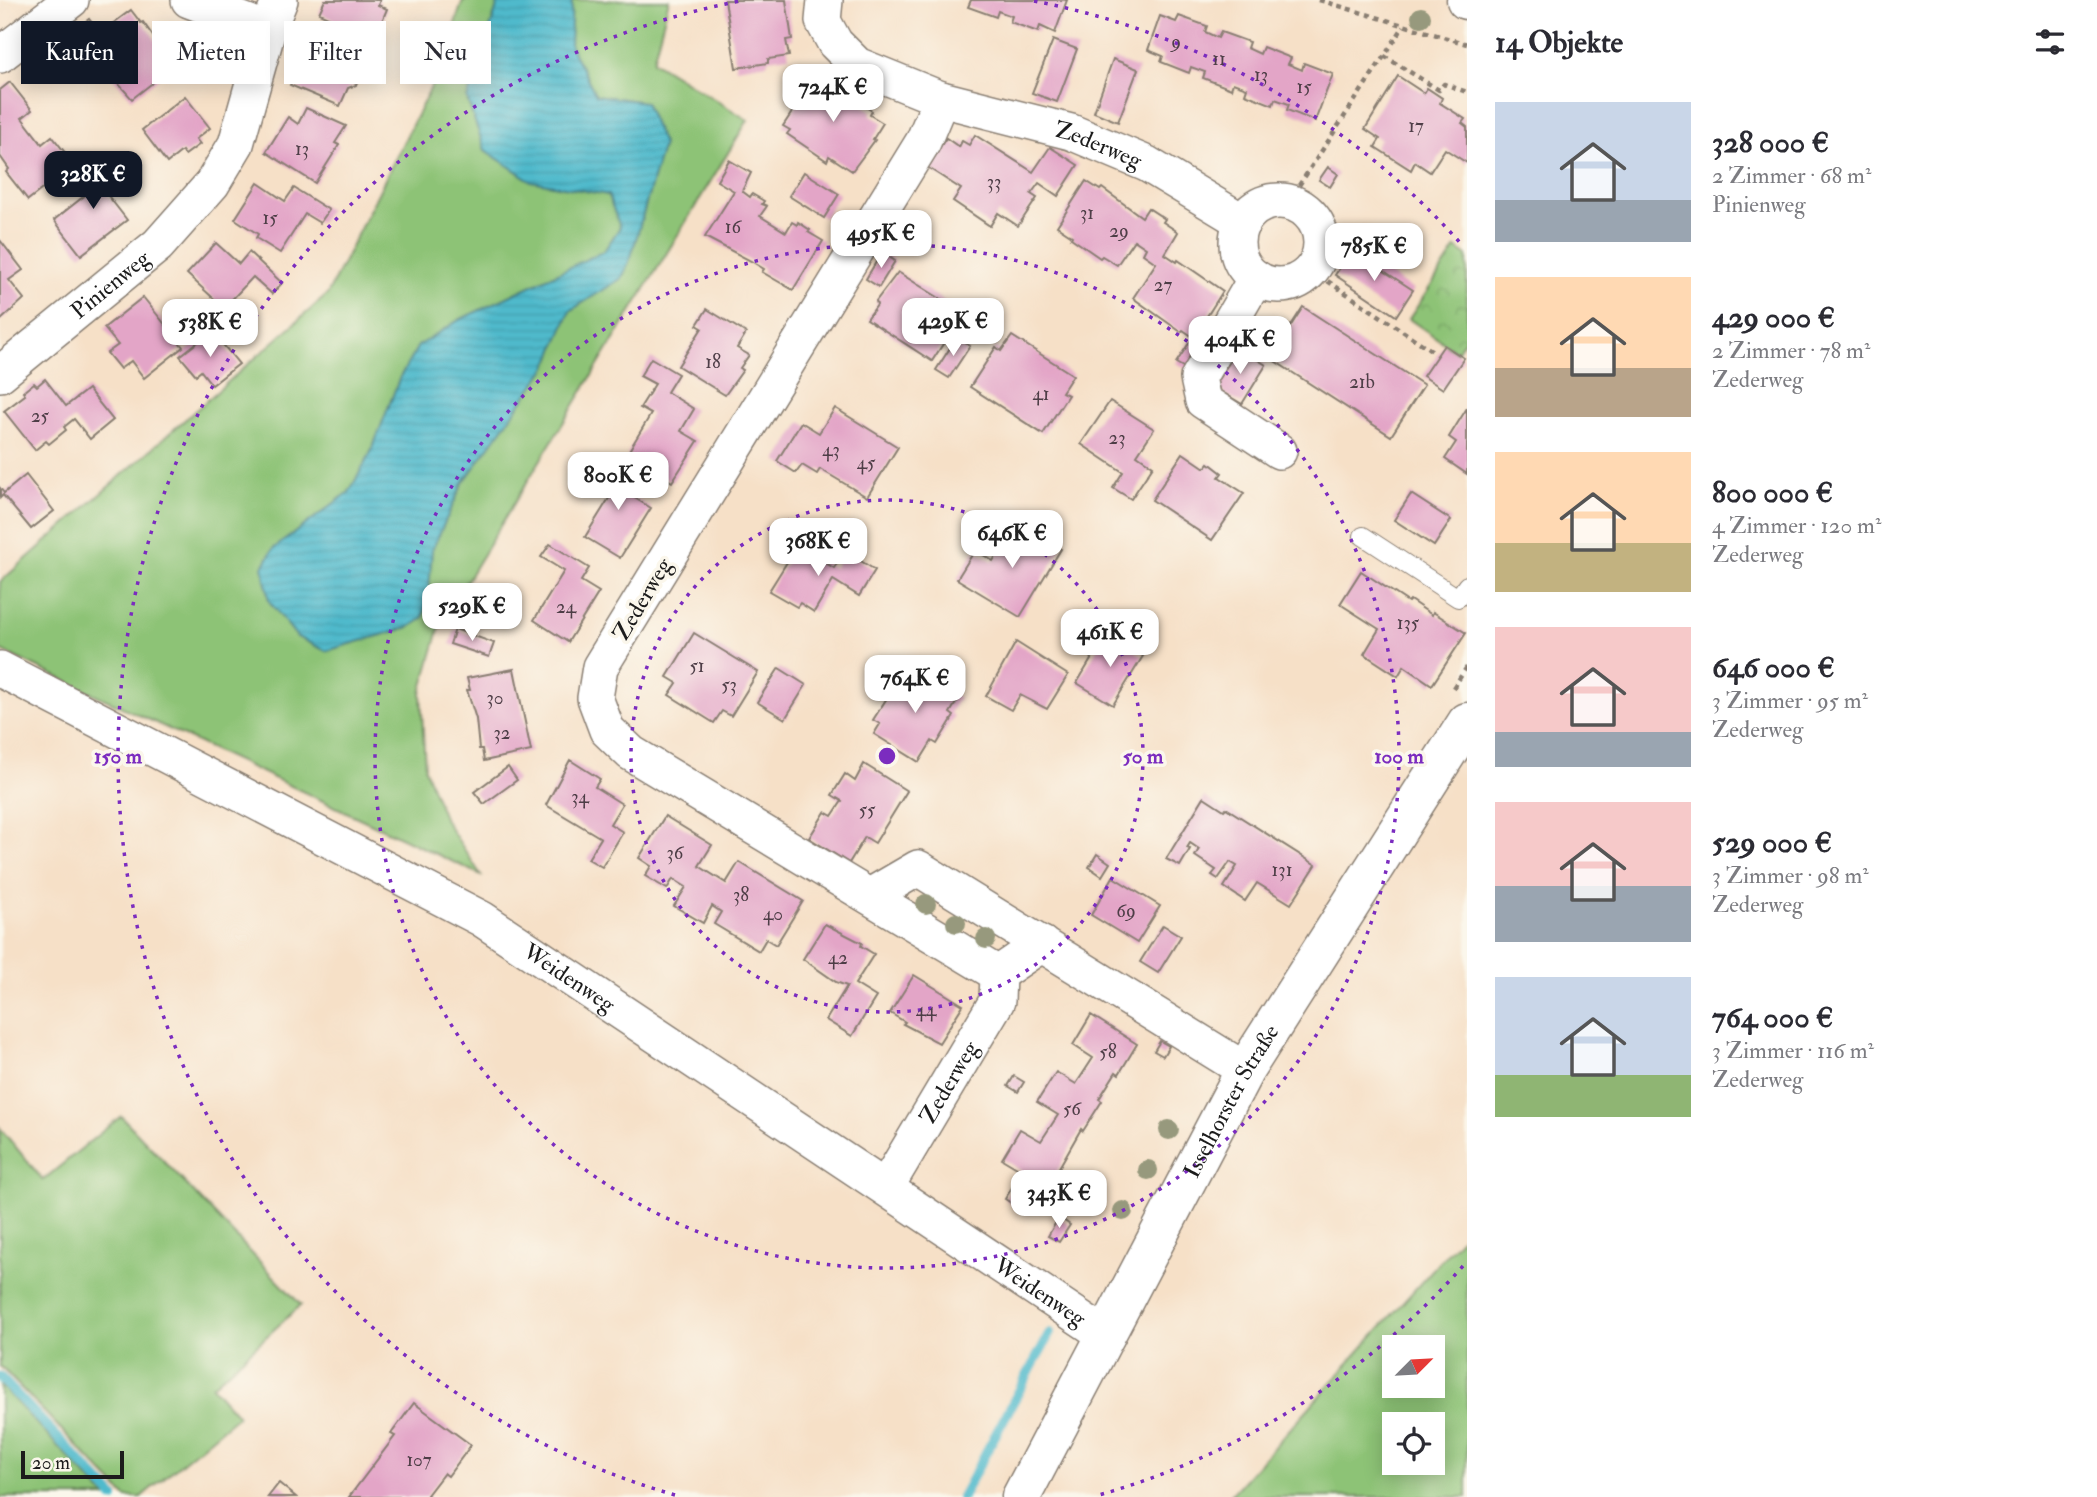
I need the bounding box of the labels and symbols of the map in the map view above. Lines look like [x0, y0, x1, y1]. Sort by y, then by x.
house number: 9 [1169, 30, 1181, 54]
house number: 11 [1212, 47, 1226, 71]
house number: 13 [1254, 63, 1268, 87]
pin: 724K € [776, 64, 890, 124]
house number: 15 [1296, 75, 1312, 99]
house number: 17 [1408, 114, 1424, 138]
street label: Zederweg [1052, 115, 1147, 175]
house number: 13 [295, 137, 309, 161]
pin: 328K € [36, 152, 150, 211]
house number: 33 [987, 170, 1001, 194]
house number: 31 [1080, 201, 1094, 225]
house number: 15 [262, 206, 278, 230]
pin: 495K € [824, 210, 938, 270]
house number: 16 [725, 215, 743, 239]
house number: 29 [1109, 219, 1129, 243]
pin: 785K € [1317, 224, 1431, 283]
street label: Pinienweg [65, 243, 156, 325]
house number: 27 [1154, 273, 1172, 297]
pin: 429K € [896, 298, 1010, 358]
pin: 538K € [153, 300, 267, 359]
pin: 404K € [1183, 316, 1297, 376]
house number: 18 [705, 350, 721, 374]
house number: 21b [1349, 370, 1375, 394]
house number: 41 [1032, 382, 1050, 406]
house number: 25 [31, 404, 50, 428]
house number: 23 [1109, 426, 1125, 450]
house number: 43 [822, 438, 840, 462]
house number: 45 [857, 451, 876, 475]
pin: 800K € [561, 452, 675, 512]
pin: 646K € [955, 510, 1069, 570]
pin: 368K € [761, 518, 875, 578]
street label: Zederweg [606, 552, 679, 646]
pin: 529K € [415, 584, 529, 643]
house number: 24 [556, 595, 577, 619]
pin: 461K € [1053, 610, 1167, 669]
house number: 135 [1397, 611, 1420, 635]
house number: 51 [689, 654, 705, 678]
pin: 764K € [858, 656, 972, 715]
house number: 53 [721, 673, 737, 697]
house number: 30 [486, 686, 504, 710]
house number: 32 [494, 721, 510, 745]
text: 150 m [94, 743, 143, 770]
text: 50 m [1123, 743, 1164, 770]
text: 100 m [1374, 743, 1425, 770]
centre of rings [875, 744, 899, 768]
house number: 34 [571, 785, 589, 809]
house number: 55 [859, 798, 876, 822]
house number: 36 [667, 841, 685, 865]
house number: 131 [1272, 858, 1292, 882]
house number: 38 [733, 883, 749, 907]
house number: 69 [1116, 899, 1136, 923]
house number: 40 [763, 902, 783, 926]
street label: Weidenweg [517, 936, 621, 1019]
house number: 42 [828, 946, 848, 970]
house number: 44 [916, 998, 937, 1022]
street label: Isselhorster Straße [1177, 1019, 1285, 1183]
street label: Zederweg [913, 1035, 985, 1129]
house number: 58 [1099, 1040, 1117, 1064]
house number: 56 [1063, 1097, 1082, 1121]
pin: 343K € [1002, 1170, 1116, 1230]
street label: Weidenweg [988, 1250, 1092, 1333]
north arrow [1382, 1335, 1446, 1398]
scale bar [21, 1448, 124, 1480]
house number: 107 [406, 1448, 432, 1472]

